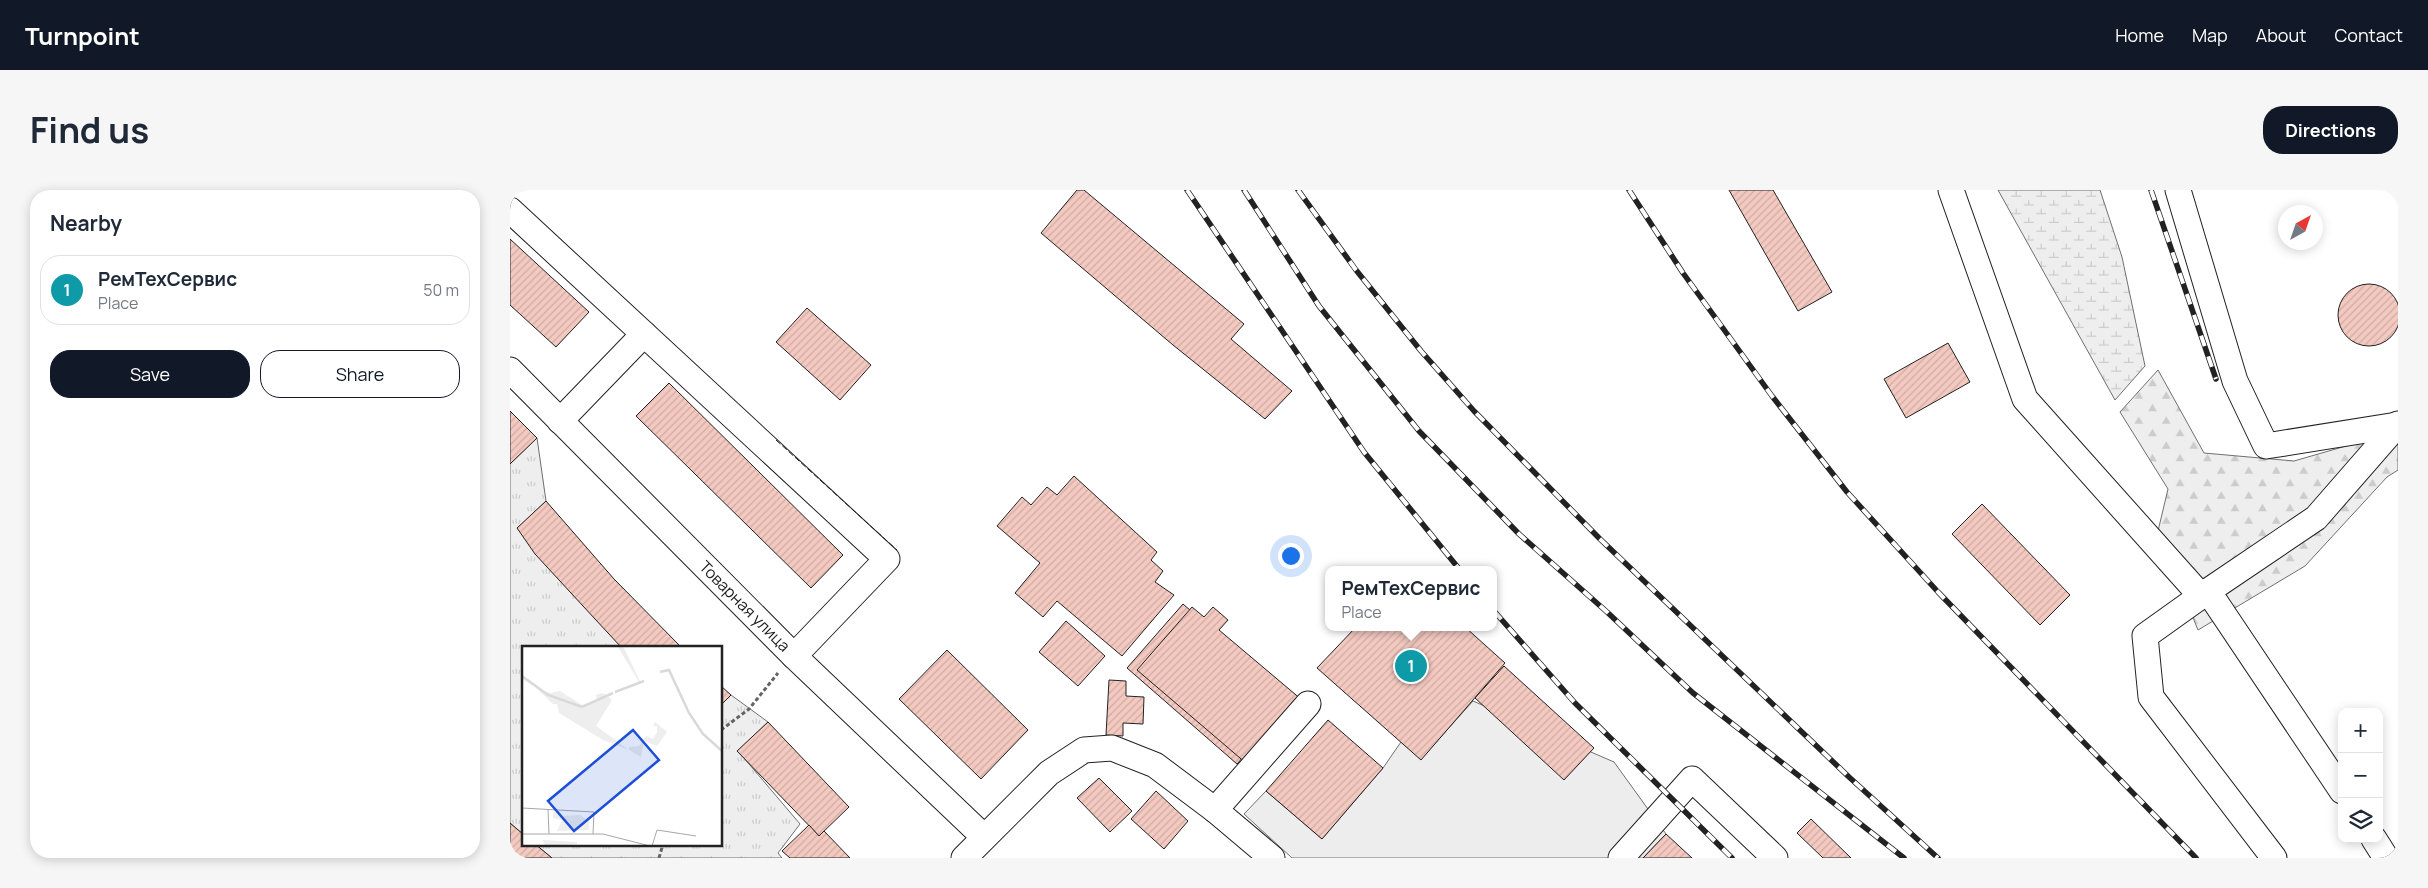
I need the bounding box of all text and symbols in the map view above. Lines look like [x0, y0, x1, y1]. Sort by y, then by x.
text: Turnpoint [25, 19, 140, 52]
text: Home [2115, 23, 2164, 47]
text: Map [2192, 23, 2228, 47]
text: About [2256, 23, 2306, 47]
text: Contact [2334, 23, 2403, 47]
text: Find us [30, 106, 149, 154]
button: Directions [2263, 106, 2398, 154]
north arrow [2278, 205, 2323, 250]
text: Nearby [50, 209, 122, 237]
text: РемТехСервис [98, 266, 237, 292]
text: 1 [63, 279, 71, 301]
text: 50 m [423, 279, 459, 301]
text: Place [98, 292, 138, 314]
button: Save [50, 350, 250, 398]
button: Share [260, 350, 460, 398]
your location [1278, 543, 1304, 569]
street label: Товарная улица [695, 556, 795, 656]
popup [1325, 566, 1497, 631]
text: РемТехСервис [1341, 575, 1481, 601]
text: Place [1341, 601, 1382, 623]
inset map [522, 646, 722, 846]
pin: 1 [1395, 647, 1427, 685]
map controls [2338, 708, 2383, 843]
button: + [2338, 708, 2383, 753]
button: − [2338, 753, 2383, 798]
button: layers [2338, 798, 2383, 843]

